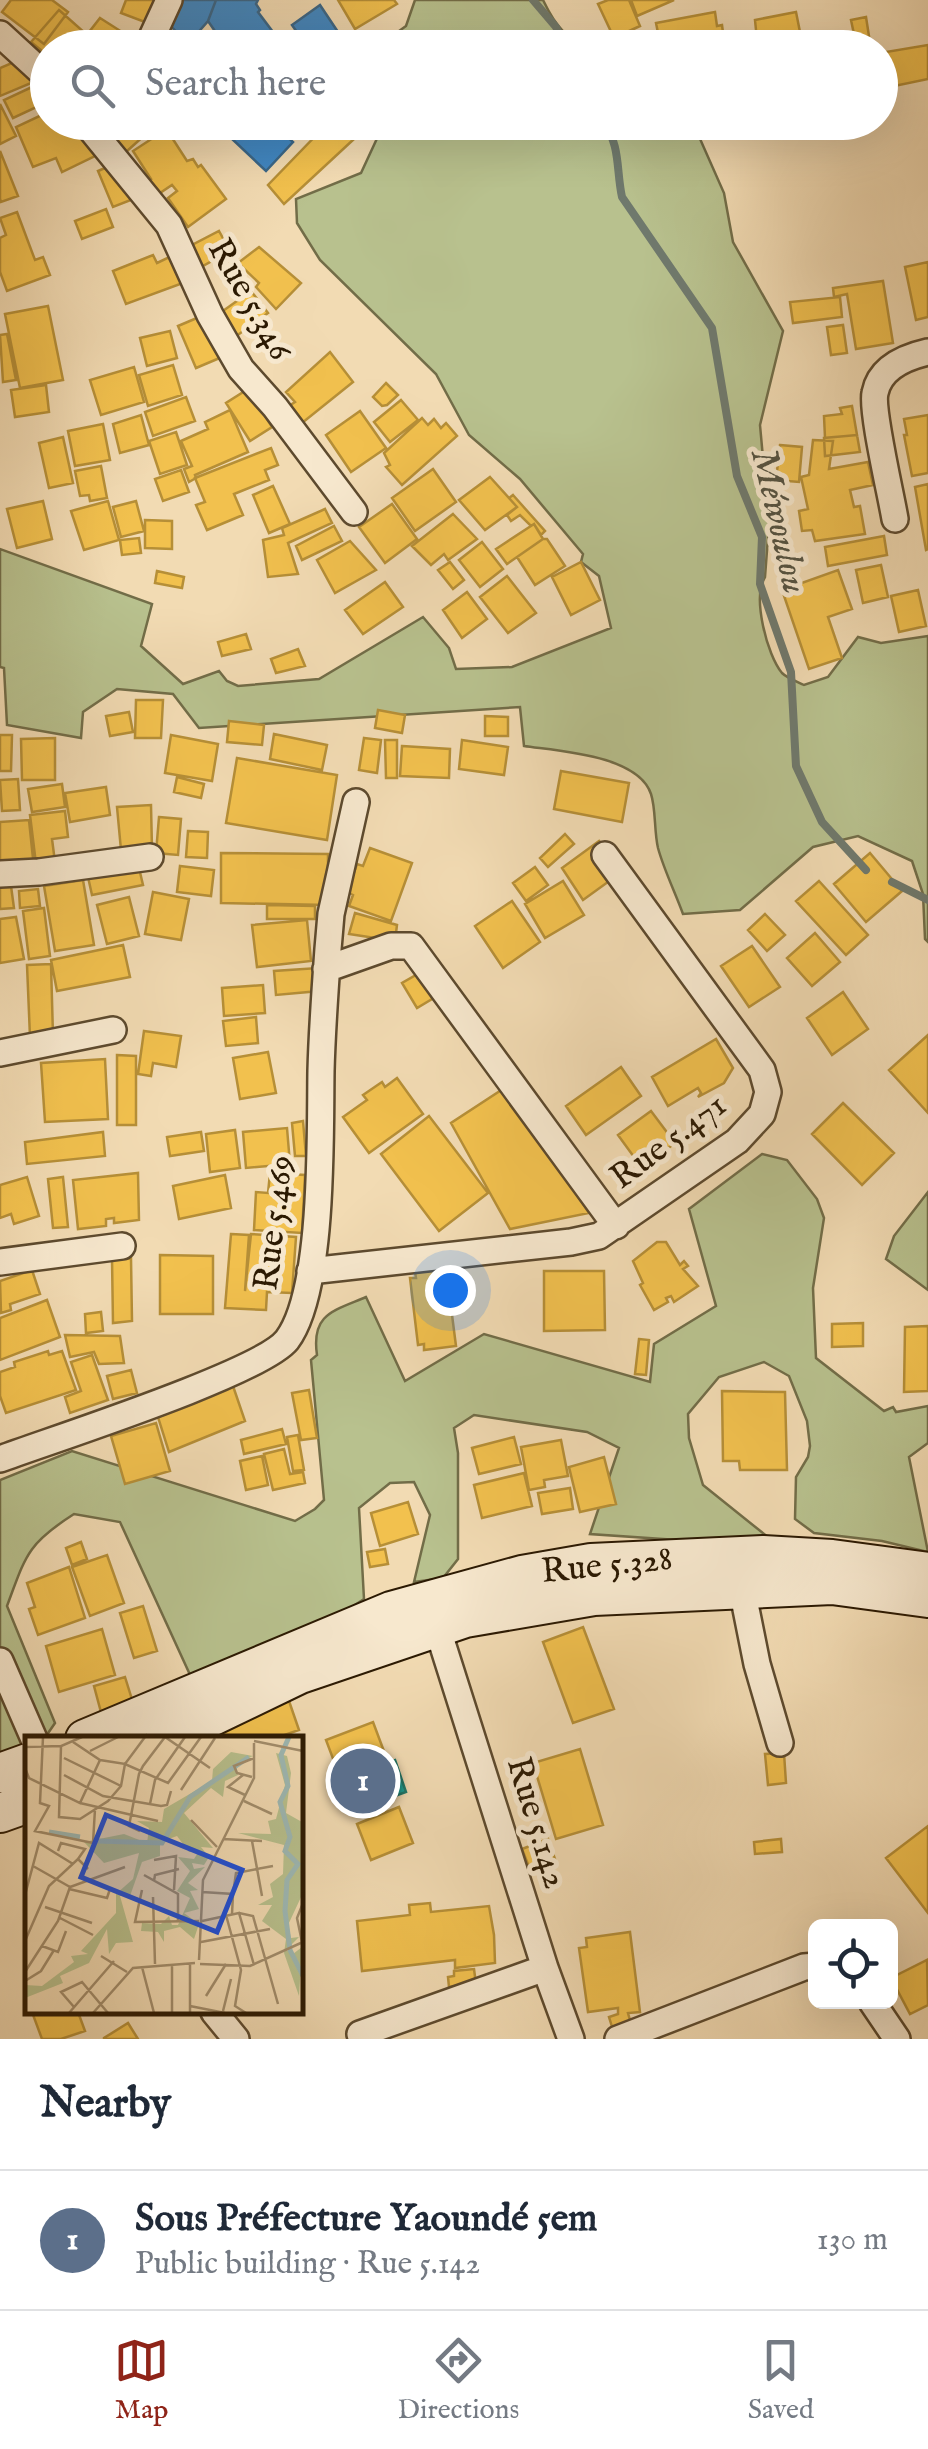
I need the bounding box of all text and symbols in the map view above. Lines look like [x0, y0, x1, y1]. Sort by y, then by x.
search box [30, 30, 898, 140]
icon: search [65, 58, 120, 113]
text: Search here [145, 61, 326, 109]
street label: Rue 5.346 [196, 231, 302, 370]
water label: Méwoulou [738, 444, 818, 598]
street label: Rue 5.471 [602, 1084, 736, 1200]
street label: Rue 5.469 [244, 1153, 306, 1293]
your location [425, 1265, 476, 1316]
street label: Rue 5.328 [539, 1537, 675, 1595]
inset map [25, 1736, 302, 2014]
pin: 1 [330, 1744, 396, 1818]
street label: Rue 5.142 [495, 1752, 577, 1894]
map controls [808, 1919, 898, 2009]
button: locate [808, 1919, 898, 2009]
text: Nearby [40, 2078, 171, 2131]
text: Sous Préfecture Yaoundé 5em [135, 2196, 597, 2244]
text: 1 [67, 2220, 78, 2261]
text: 130 m [817, 2220, 888, 2261]
text: Public building · Rue 5.142 [135, 2244, 480, 2285]
tab: Map [114, 2333, 169, 2428]
tab: Directions [397, 2333, 519, 2428]
tab: Saved [748, 2333, 814, 2428]

